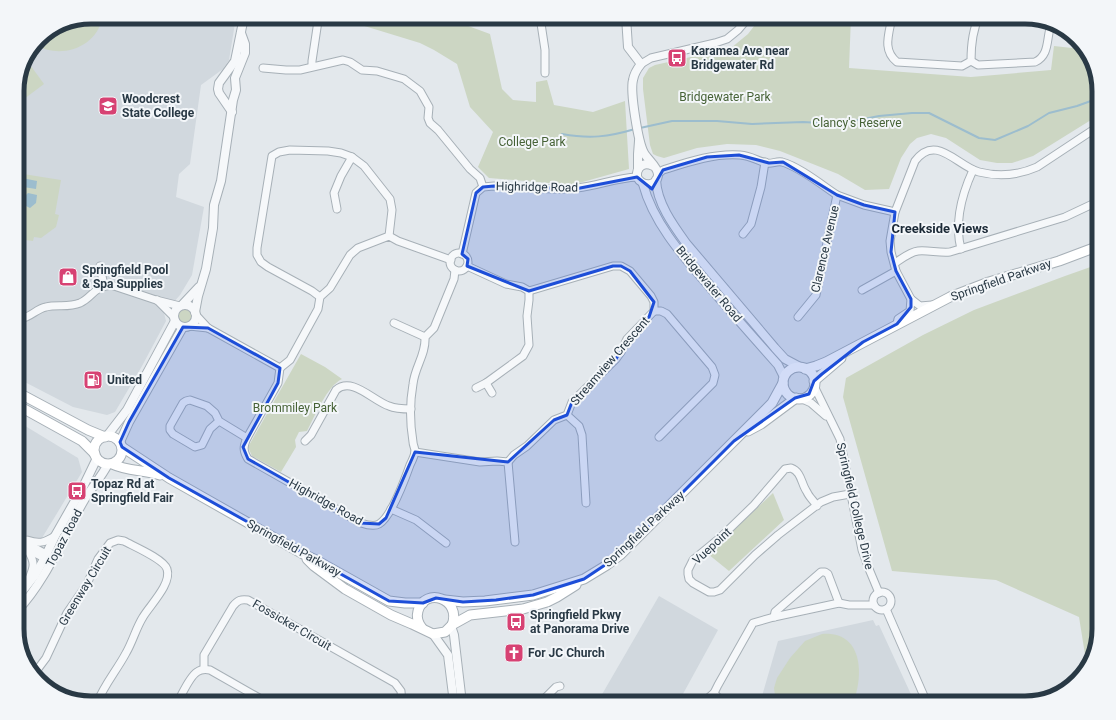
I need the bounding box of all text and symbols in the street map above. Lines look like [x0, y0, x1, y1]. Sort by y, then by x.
place label: Karamea Ave near Bridgewater Rd [691, 44, 790, 72]
bus stop icon: Karamea Ave near Bridgewater Rd [666, 47, 688, 69]
park label: Bridgewater Park [679, 90, 772, 104]
place label: Woodcrest State College [122, 92, 195, 120]
school or university icon: Woodcrest State College [97, 95, 119, 117]
park label: Clancy's Reserve [812, 116, 902, 130]
park label: College Park [498, 135, 566, 149]
street label: Highridge Road [496, 179, 578, 195]
street label: Clarence Avenue [808, 204, 842, 294]
district label: Creekside Views [892, 221, 989, 236]
street label: Bridgewater Road [673, 243, 745, 325]
street label: Springfield Parkway [949, 256, 1053, 304]
place label: Springfield Pool & Spa Supplies [82, 263, 168, 291]
shop icon: Springfield Pool & Spa Supplies [57, 266, 79, 288]
street label: Streamview Crescent [568, 314, 652, 408]
fuel station icon: United [82, 369, 104, 391]
place label: United [107, 373, 142, 387]
park label: Brommiley Park [253, 401, 338, 415]
street label: Springfield College Drive [834, 441, 876, 571]
street label: Highridge Road [287, 476, 365, 528]
place label: Topaz Rd at Springfield Fair [91, 477, 174, 505]
bus stop icon: Topaz Rd at Springfield Fair [66, 480, 88, 502]
street label: Springfield Parkway [601, 488, 687, 570]
street label: Topaz Road [43, 507, 85, 569]
street label: Springfield Parkway [245, 516, 344, 580]
street label: Vuepoint [690, 525, 734, 567]
street label: Greenway Circuit [56, 544, 114, 628]
street label: Fossicker Circuit [250, 597, 334, 653]
place label: Springfield Pkwy at Panorama Drive [530, 608, 630, 636]
bus stop icon: Springfield Pkwy at Panorama Drive [505, 611, 527, 633]
church icon: For JC Church [503, 642, 525, 664]
place label: For JC Church [528, 646, 605, 660]

